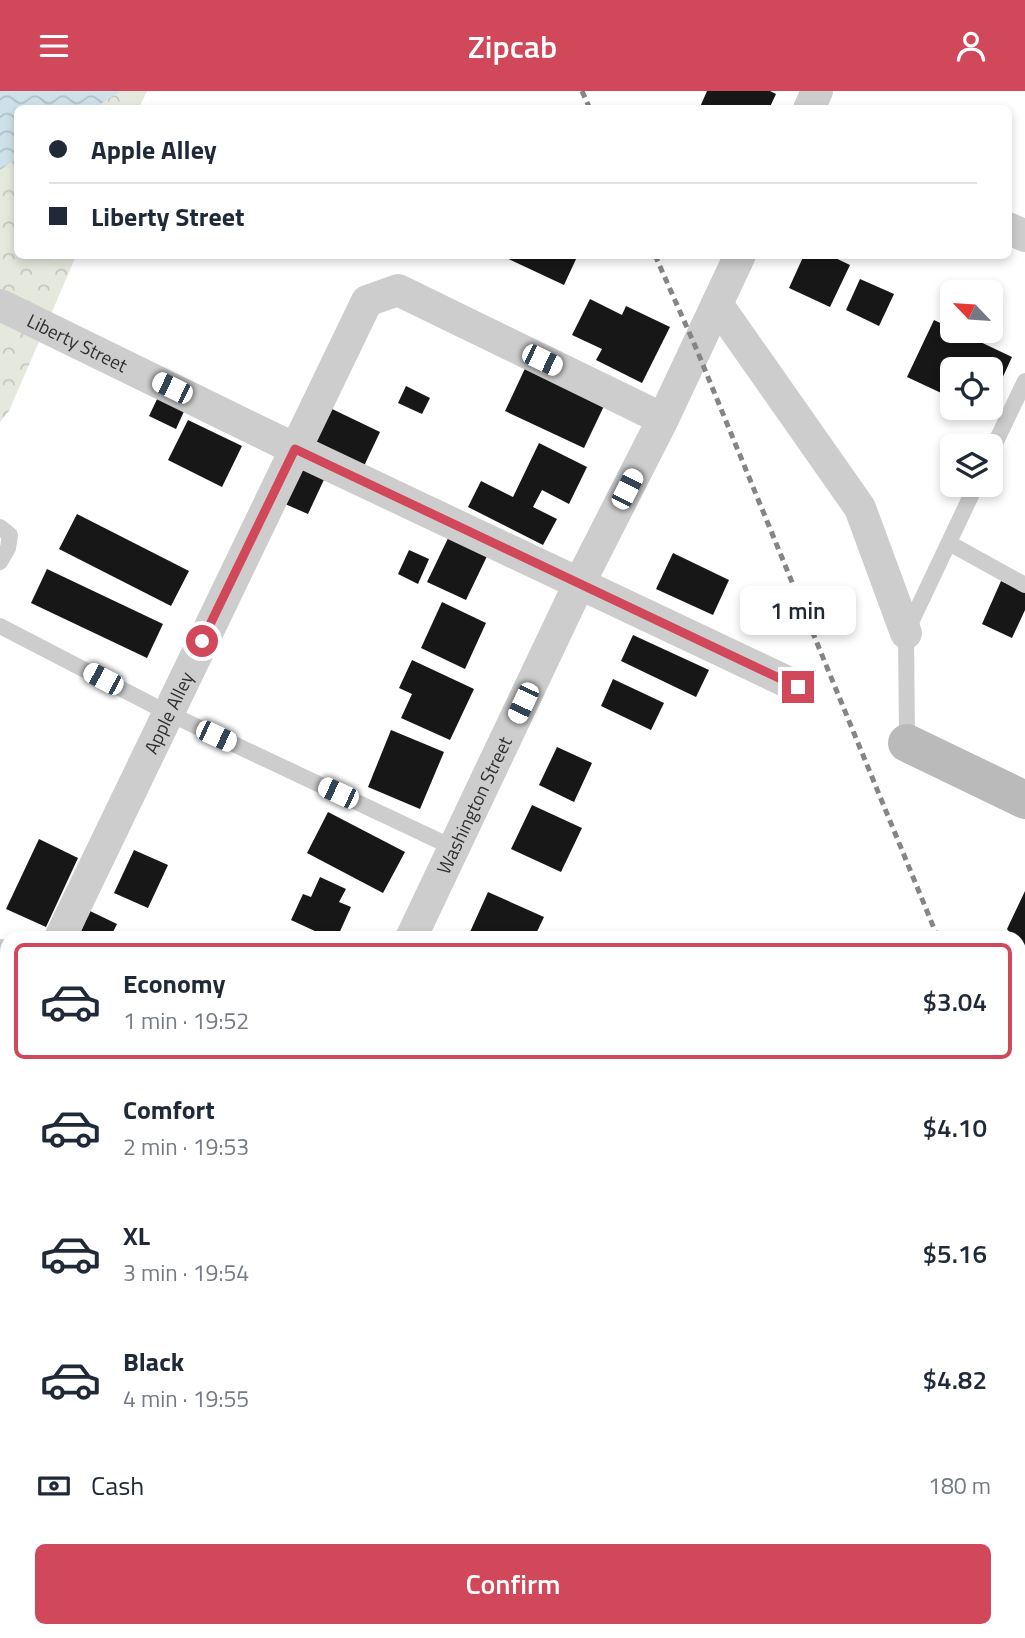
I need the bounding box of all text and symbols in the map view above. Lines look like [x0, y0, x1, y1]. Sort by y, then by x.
text: Zipcab [468, 22, 557, 70]
icon: menu [35, 27, 73, 65]
icon: person [952, 27, 990, 65]
text: Apple Alley [91, 130, 217, 169]
text: Liberty Street [91, 197, 244, 236]
north arrow [940, 280, 1003, 343]
map controls [940, 280, 1003, 497]
street label: Liberty Street [22, 305, 133, 379]
car [519, 341, 566, 379]
button: locate [940, 357, 1003, 420]
car [149, 369, 196, 407]
button: layers [940, 434, 1003, 497]
car [609, 466, 646, 512]
callout: 1 min [740, 585, 856, 635]
text: 1 min [770, 593, 826, 628]
route start [186, 625, 218, 657]
car [80, 660, 127, 698]
street label: Apple Alley [136, 667, 200, 759]
route end [782, 671, 814, 703]
car [505, 680, 542, 726]
car [193, 718, 240, 754]
street label: Washington Street [428, 731, 519, 879]
car [315, 775, 362, 811]
text: Economy [123, 964, 225, 1003]
icon: car [39, 970, 102, 1033]
text: $3.04 [923, 982, 987, 1021]
text: 1 min · 19:52 [123, 1003, 249, 1038]
text: Comfort [123, 1090, 215, 1129]
icon: car [39, 1096, 102, 1159]
text: $4.10 [923, 1108, 987, 1147]
text: 2 min · 19:53 [123, 1129, 249, 1164]
text: XL [123, 1216, 150, 1255]
icon: car [39, 1222, 102, 1285]
text: $5.16 [923, 1234, 987, 1273]
text: 3 min · 19:54 [123, 1255, 249, 1290]
text: Black [123, 1342, 184, 1381]
icon: car [39, 1348, 102, 1411]
text: $4.82 [923, 1360, 987, 1399]
text: 4 min · 19:55 [123, 1381, 249, 1416]
text: Cash [91, 1466, 144, 1505]
icon: cash [35, 1467, 73, 1505]
text: 180 m [928, 1468, 991, 1503]
button: Confirm [35, 1544, 991, 1624]

